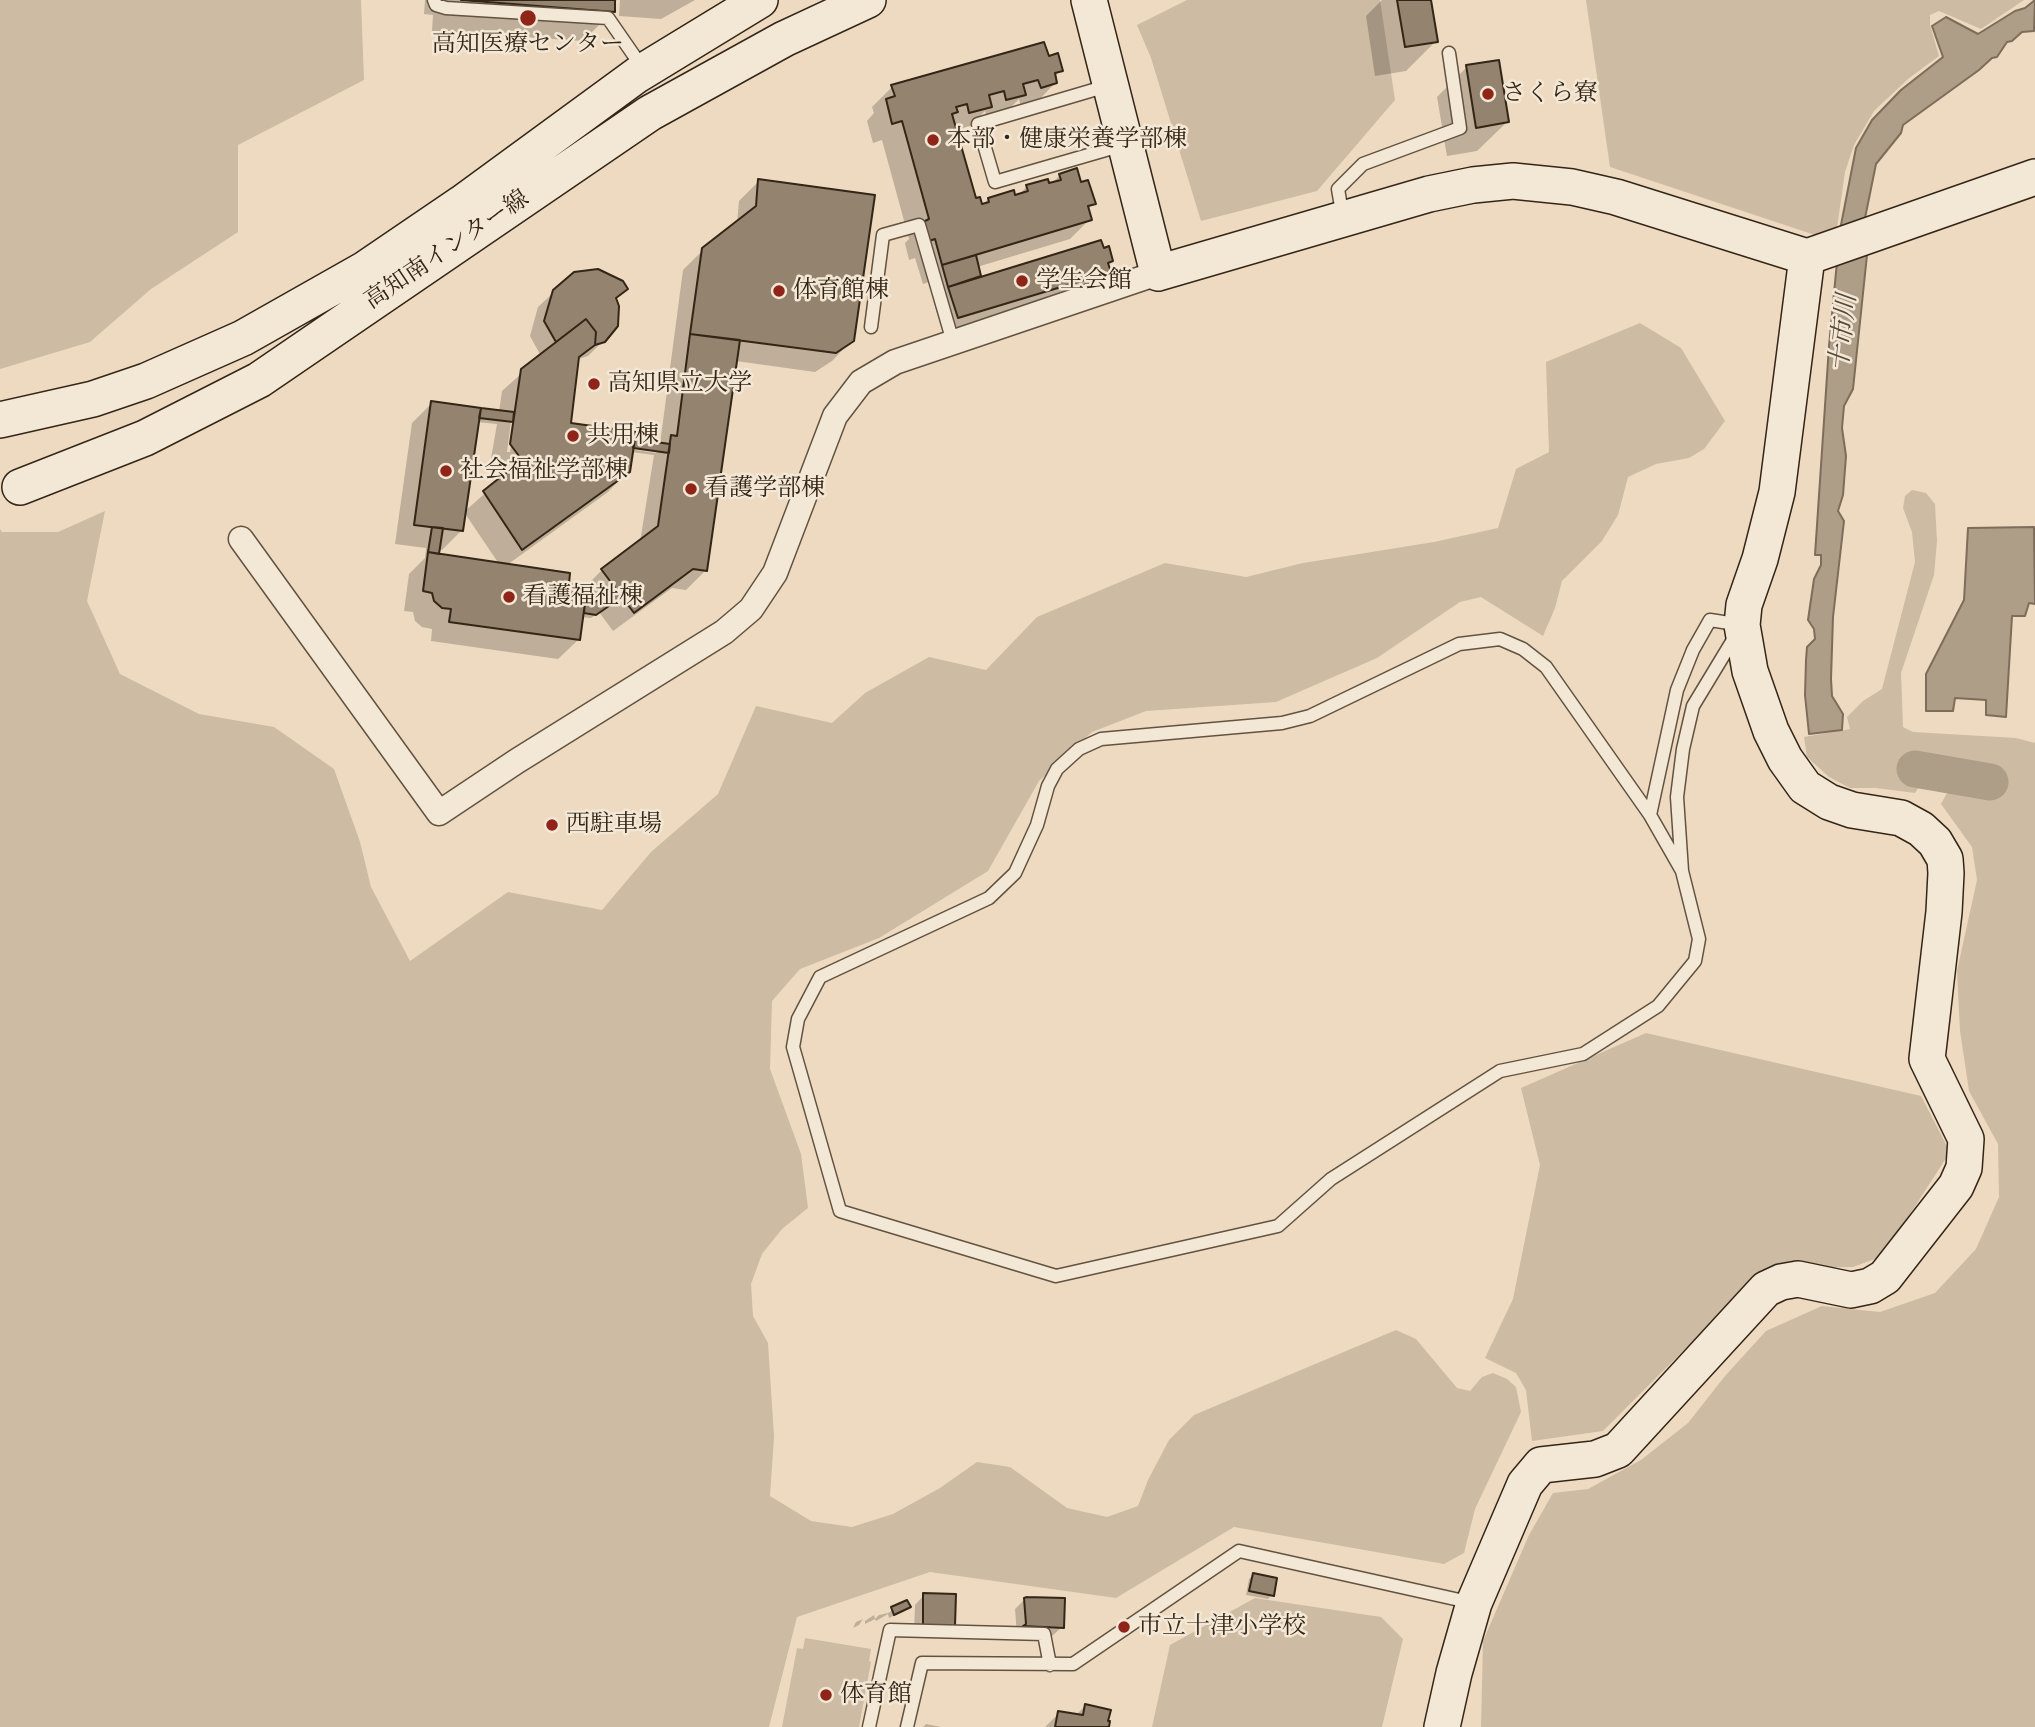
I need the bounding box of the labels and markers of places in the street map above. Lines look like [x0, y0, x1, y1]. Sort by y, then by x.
marker: 高知医療センター [518, 8, 538, 28]
place label: 高知医療センター [432, 31, 624, 59]
place label: さくら寮 [1502, 80, 1598, 108]
marker: さくら寮 [1480, 86, 1496, 102]
place label: 本部・健康栄養学部棟 [947, 126, 1187, 154]
marker: 本部・健康栄養学部棟 [925, 132, 941, 148]
place label: 学生会館 [1036, 267, 1132, 295]
marker: 学生会館 [1014, 273, 1030, 289]
place label: 体育館棟 [793, 277, 889, 305]
marker: 体育館棟 [771, 283, 787, 299]
place label: 高知県立大学 [608, 370, 752, 398]
marker: 高知県立大学 [586, 376, 602, 392]
place label: 共用棟 [587, 422, 659, 450]
marker: 共用棟 [565, 428, 581, 444]
place label: 社会福祉学部棟 [460, 457, 628, 485]
marker: 社会福祉学部棟 [438, 463, 454, 479]
place label: 看護学部棟 [705, 475, 825, 503]
marker: 看護学部棟 [683, 481, 699, 497]
place label: 看護福祉棟 [523, 583, 643, 611]
marker: 看護福祉棟 [501, 589, 517, 605]
place label: 西駐車場 [566, 811, 662, 839]
marker: 西駐車場 [544, 817, 560, 833]
place label: 市立十津小学校 [1138, 1613, 1306, 1641]
marker: 市立十津小学校 [1116, 1619, 1132, 1635]
place label: 体育館 [840, 1681, 912, 1709]
marker: 体育館 [818, 1687, 834, 1703]

